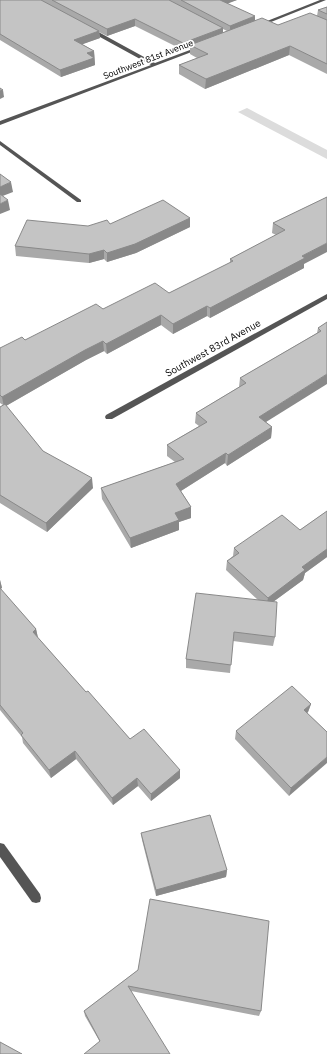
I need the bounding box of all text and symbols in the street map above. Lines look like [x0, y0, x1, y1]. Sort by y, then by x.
street label: Southwest 81st Avenue [101, 37, 195, 81]
street label: Southwest 83rd Avenue [163, 316, 263, 380]

